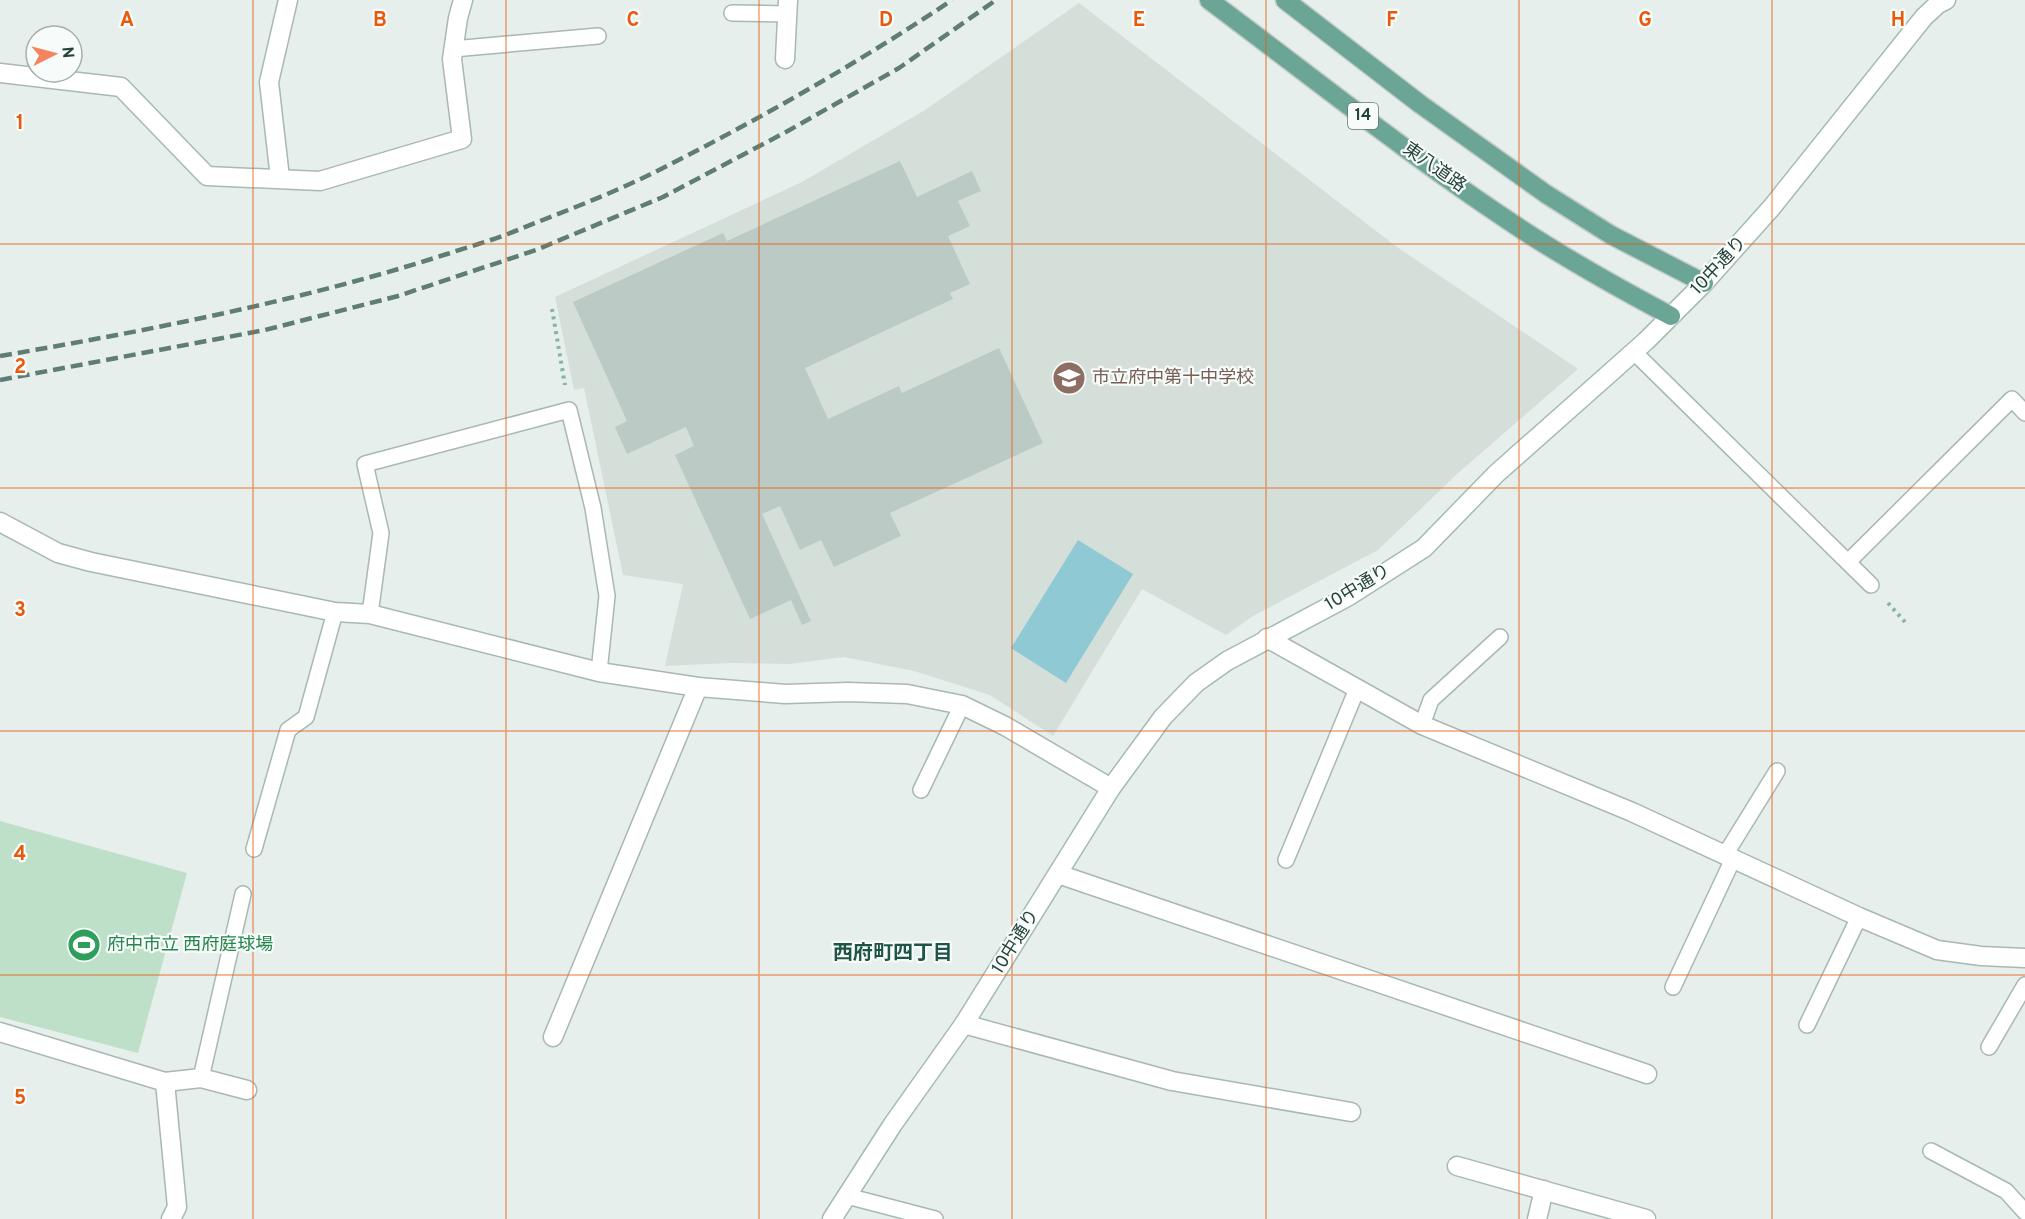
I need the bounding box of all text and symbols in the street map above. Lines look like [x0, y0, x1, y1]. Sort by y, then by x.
text: A [120, 8, 134, 34]
text: B [373, 8, 387, 34]
text: C [627, 8, 639, 34]
text: D [879, 8, 893, 34]
text: E [1133, 8, 1145, 34]
text: F [1386, 8, 1398, 34]
text: G [1638, 8, 1652, 34]
text: H [1891, 8, 1905, 34]
north arrow [24, 24, 84, 84]
text: N [56, 46, 77, 59]
road number: 14 [1348, 103, 1378, 129]
text: 1 [16, 111, 24, 137]
street label: 東八道路 [1398, 138, 1470, 198]
street label: 10中通り [1686, 232, 1752, 300]
text: 2 [14, 355, 26, 381]
school or university icon: 市立府中第十中学校 [1051, 360, 1087, 396]
place label: 市立府中第十中学校 [1092, 367, 1254, 390]
street label: 10中通り [1321, 560, 1395, 616]
text: 3 [14, 598, 26, 624]
text: 4 [14, 842, 26, 868]
street label: 10中通り [987, 905, 1045, 979]
sports icon: 府中市立 西府庭球場 [66, 927, 102, 963]
place label: 府中市立 西府庭球場 [107, 934, 273, 957]
district label: 西府町四丁目 [833, 941, 953, 967]
text: 5 [14, 1086, 26, 1112]

